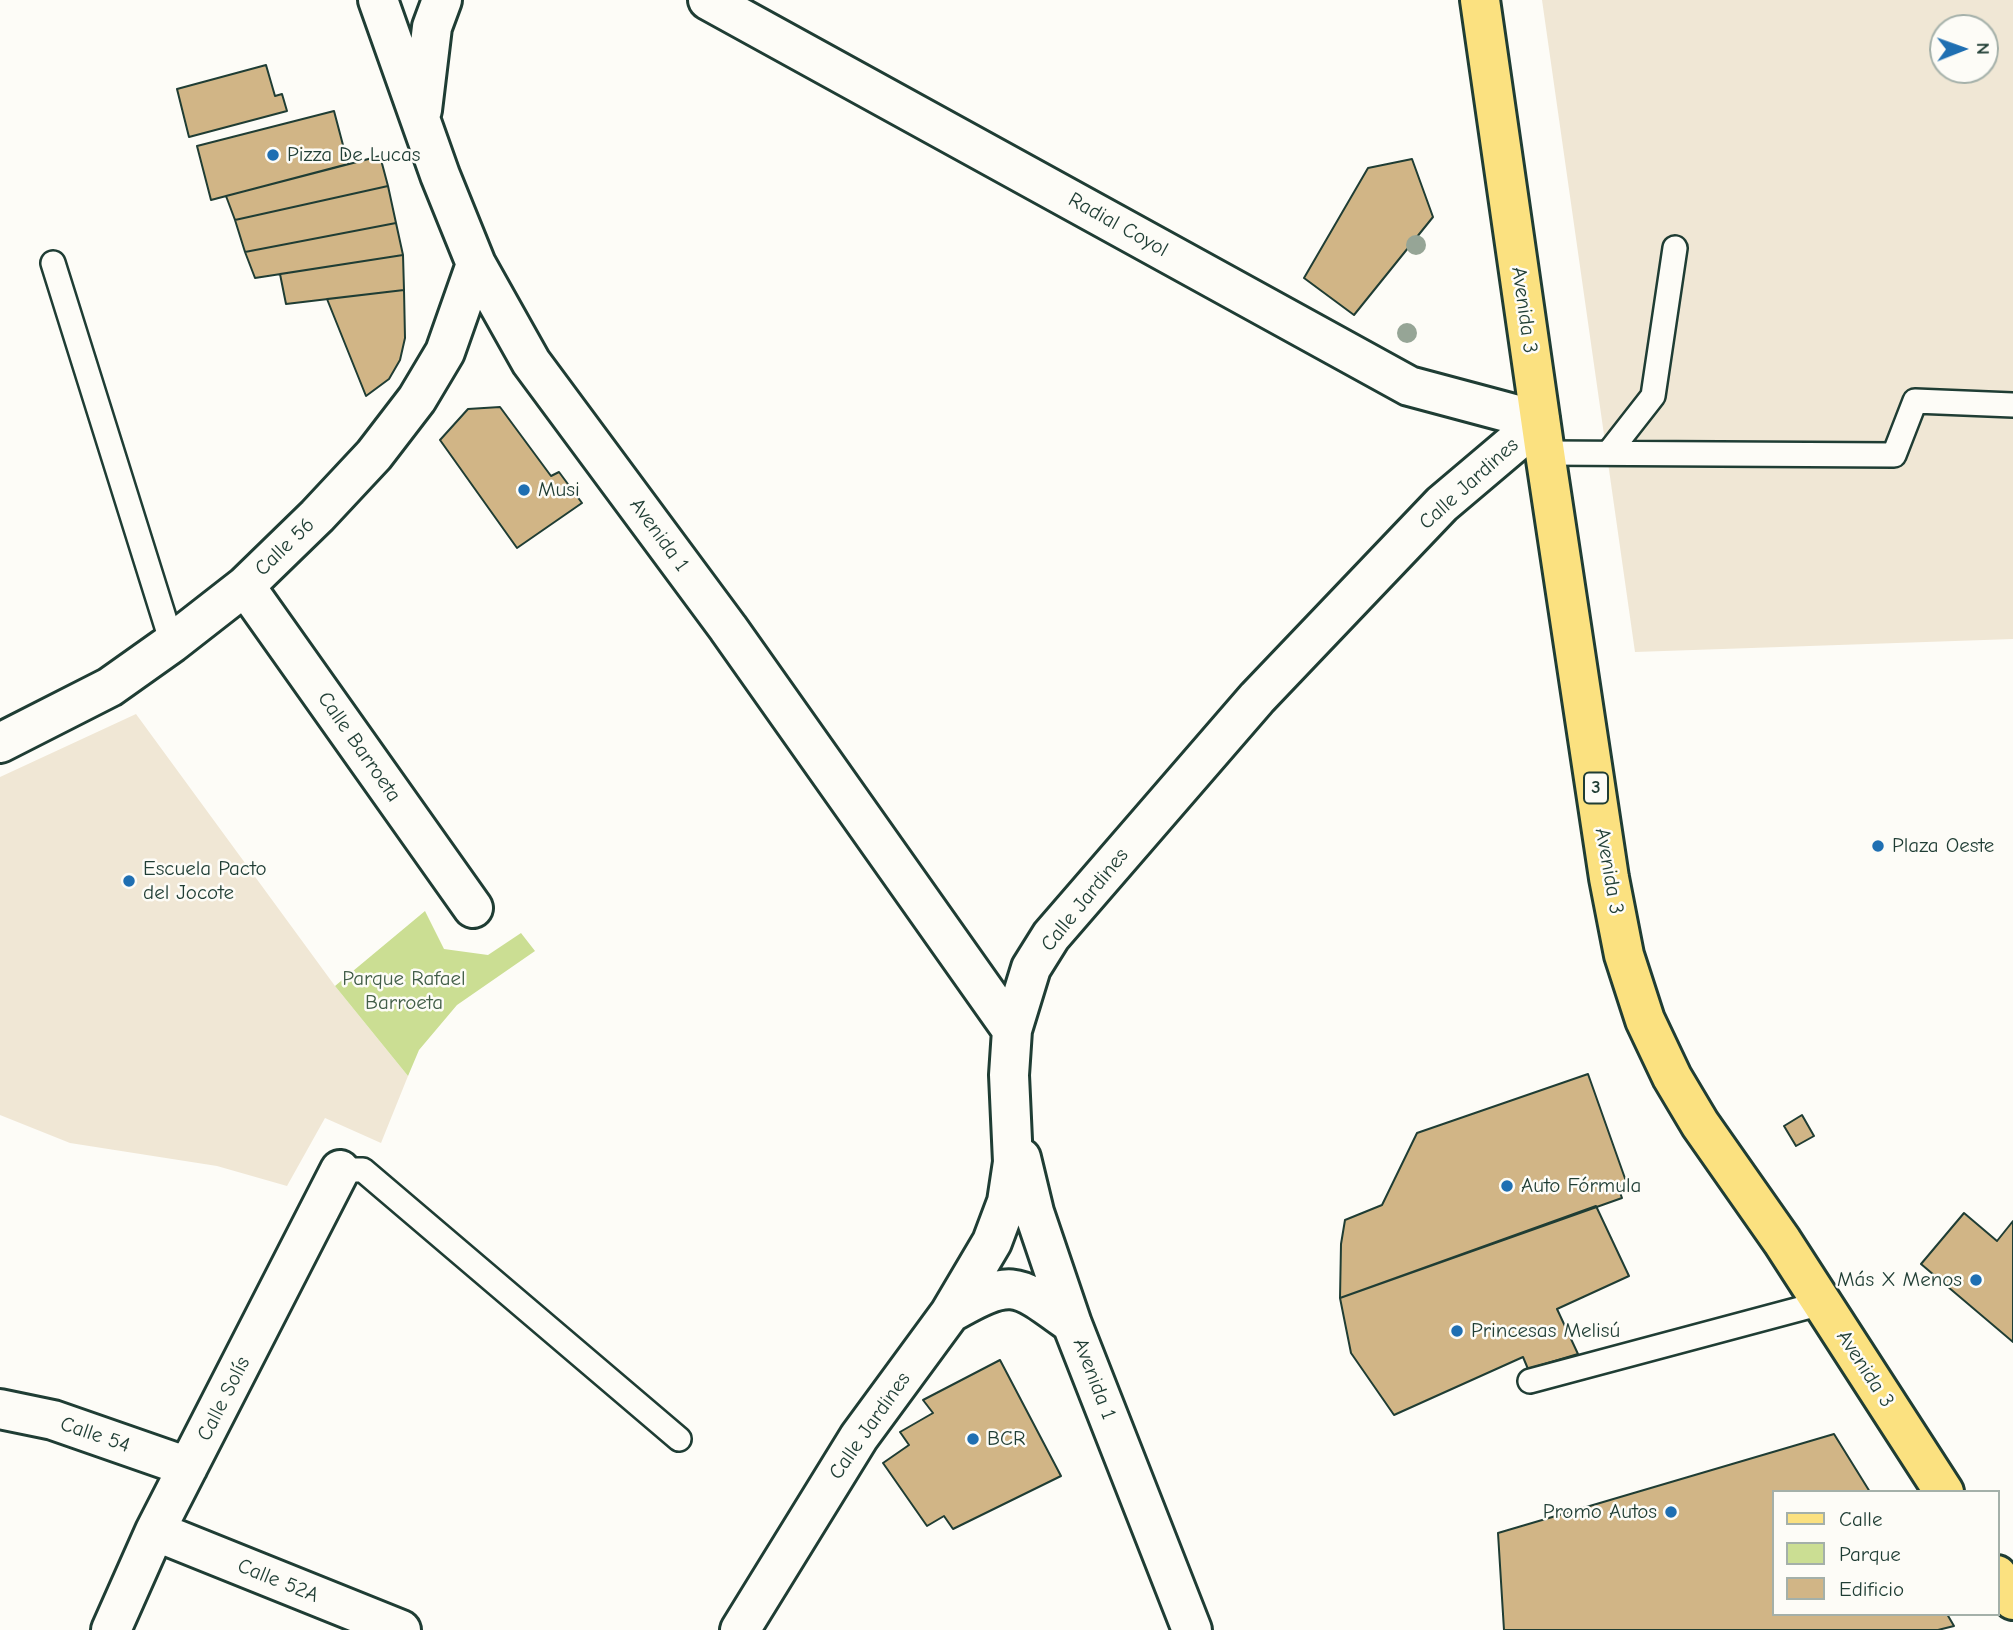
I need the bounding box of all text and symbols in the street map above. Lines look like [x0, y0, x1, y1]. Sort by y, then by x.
north arrow [1929, 14, 1999, 84]
text: N [1972, 42, 1994, 55]
place label: Pizza De Lucas [287, 142, 421, 168]
marker: Pizza De Lucas [265, 147, 281, 163]
street label: Radial Coyol [1064, 187, 1172, 263]
street label: Avenida 3 [1505, 265, 1543, 355]
street label: Calle Jardines [1414, 433, 1524, 535]
place label: Musi [538, 477, 580, 503]
marker: Musi [516, 482, 532, 498]
street label: Avenida 1 [624, 493, 694, 577]
street label: Calle 56 [250, 513, 320, 581]
street label: Calle Barroeta [312, 687, 406, 807]
road number: 3 [1584, 772, 1608, 804]
street label: Avenida 3 [1589, 826, 1629, 916]
place label: Plaza Oeste [1892, 833, 1994, 859]
marker: Plaza Oeste [1870, 838, 1886, 854]
street label: Calle Jardines [1036, 843, 1134, 957]
place label: Escuela Pacto del Jocote [143, 856, 267, 906]
marker: Escuela Pacto del Jocote [121, 873, 137, 889]
park label: Parque Rafael Barroeta [342, 966, 466, 1016]
place label: Auto Fórmula [1521, 1173, 1641, 1199]
marker: Auto Fórmula [1499, 1178, 1515, 1194]
place label: Más X Menos [1837, 1267, 1962, 1293]
marker: Más X Menos [1968, 1272, 1984, 1288]
place label: Princesas Melisú [1471, 1318, 1620, 1344]
marker: Princesas Melisú [1449, 1323, 1465, 1339]
street label: Avenida 3 [1831, 1326, 1899, 1412]
street label: Avenida 1 [1067, 1335, 1121, 1423]
street label: Calle Solís [192, 1353, 256, 1445]
street label: Calle Jardines [824, 1367, 916, 1485]
street label: Calle 54 [57, 1411, 133, 1459]
place label: BCR [987, 1426, 1025, 1452]
marker: BCR [965, 1431, 981, 1447]
legend [1772, 1490, 1999, 1616]
place label: Promo Autos [1543, 1499, 1657, 1525]
marker: Promo Autos [1663, 1504, 1679, 1520]
text: Calle [1839, 1507, 1882, 1531]
text: Parque [1839, 1542, 1901, 1566]
street label: Calle 52A [234, 1553, 322, 1609]
text: Edificio [1839, 1577, 1904, 1601]

